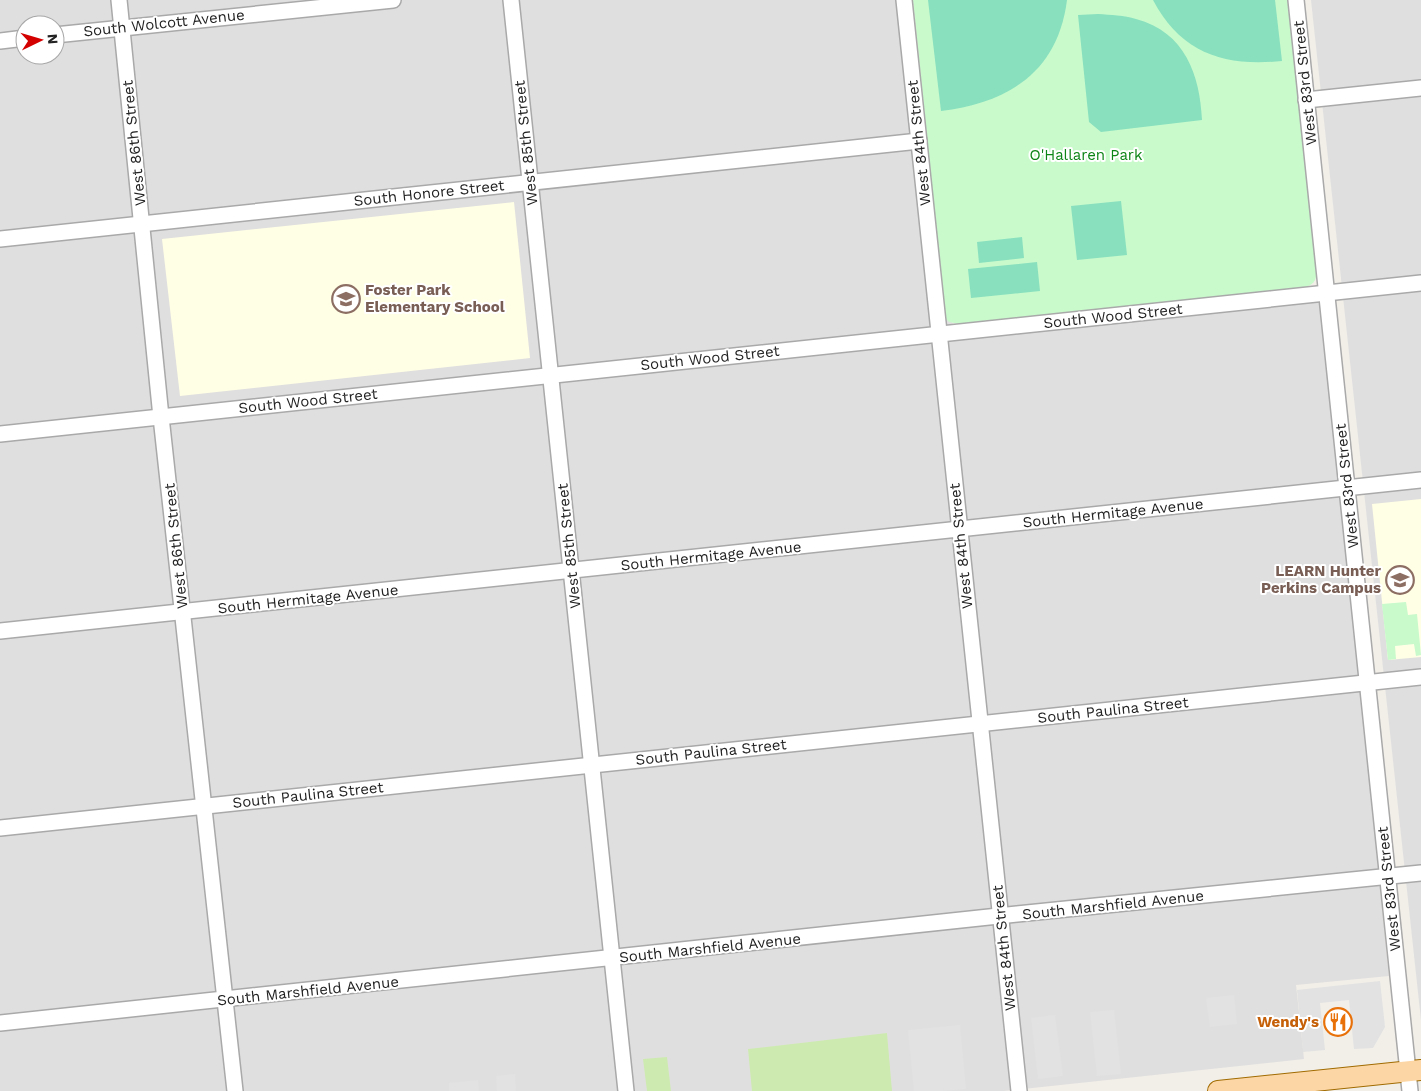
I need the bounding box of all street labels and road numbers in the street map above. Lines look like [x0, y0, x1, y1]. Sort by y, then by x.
street label: South Wolcott Avenue [82, 6, 246, 40]
street label: West 83rd Street [1289, 19, 1320, 146]
street label: West 86th Street [118, 79, 150, 207]
street label: West 85th Street [510, 79, 542, 206]
street label: West 84th Street [903, 79, 935, 207]
street label: South Honore Street [353, 176, 506, 210]
street label: South Wood Street [1043, 300, 1184, 332]
street label: South Wood Street [640, 342, 781, 374]
street label: South Wood Street [238, 385, 379, 417]
street label: West 83rd Street [1331, 422, 1362, 549]
street label: West 86th Street [160, 482, 192, 610]
street label: West 85th Street [553, 482, 585, 609]
street label: West 84th Street [945, 482, 977, 610]
street label: South Hermitage Avenue [1022, 495, 1204, 531]
street label: South Hermitage Avenue [620, 538, 802, 574]
street label: South Hermitage Avenue [217, 581, 399, 617]
street label: South Paulina Street [1037, 693, 1190, 727]
street label: South Paulina Street [635, 735, 788, 769]
street label: South Paulina Street [232, 778, 385, 812]
street label: West 83rd Street [1373, 825, 1404, 952]
street label: West 84th Street [988, 884, 1020, 1012]
street label: South Marshfield Avenue [1021, 886, 1205, 924]
street label: South Marshfield Avenue [618, 929, 802, 967]
street label: South Marshfield Avenue [216, 972, 400, 1010]

